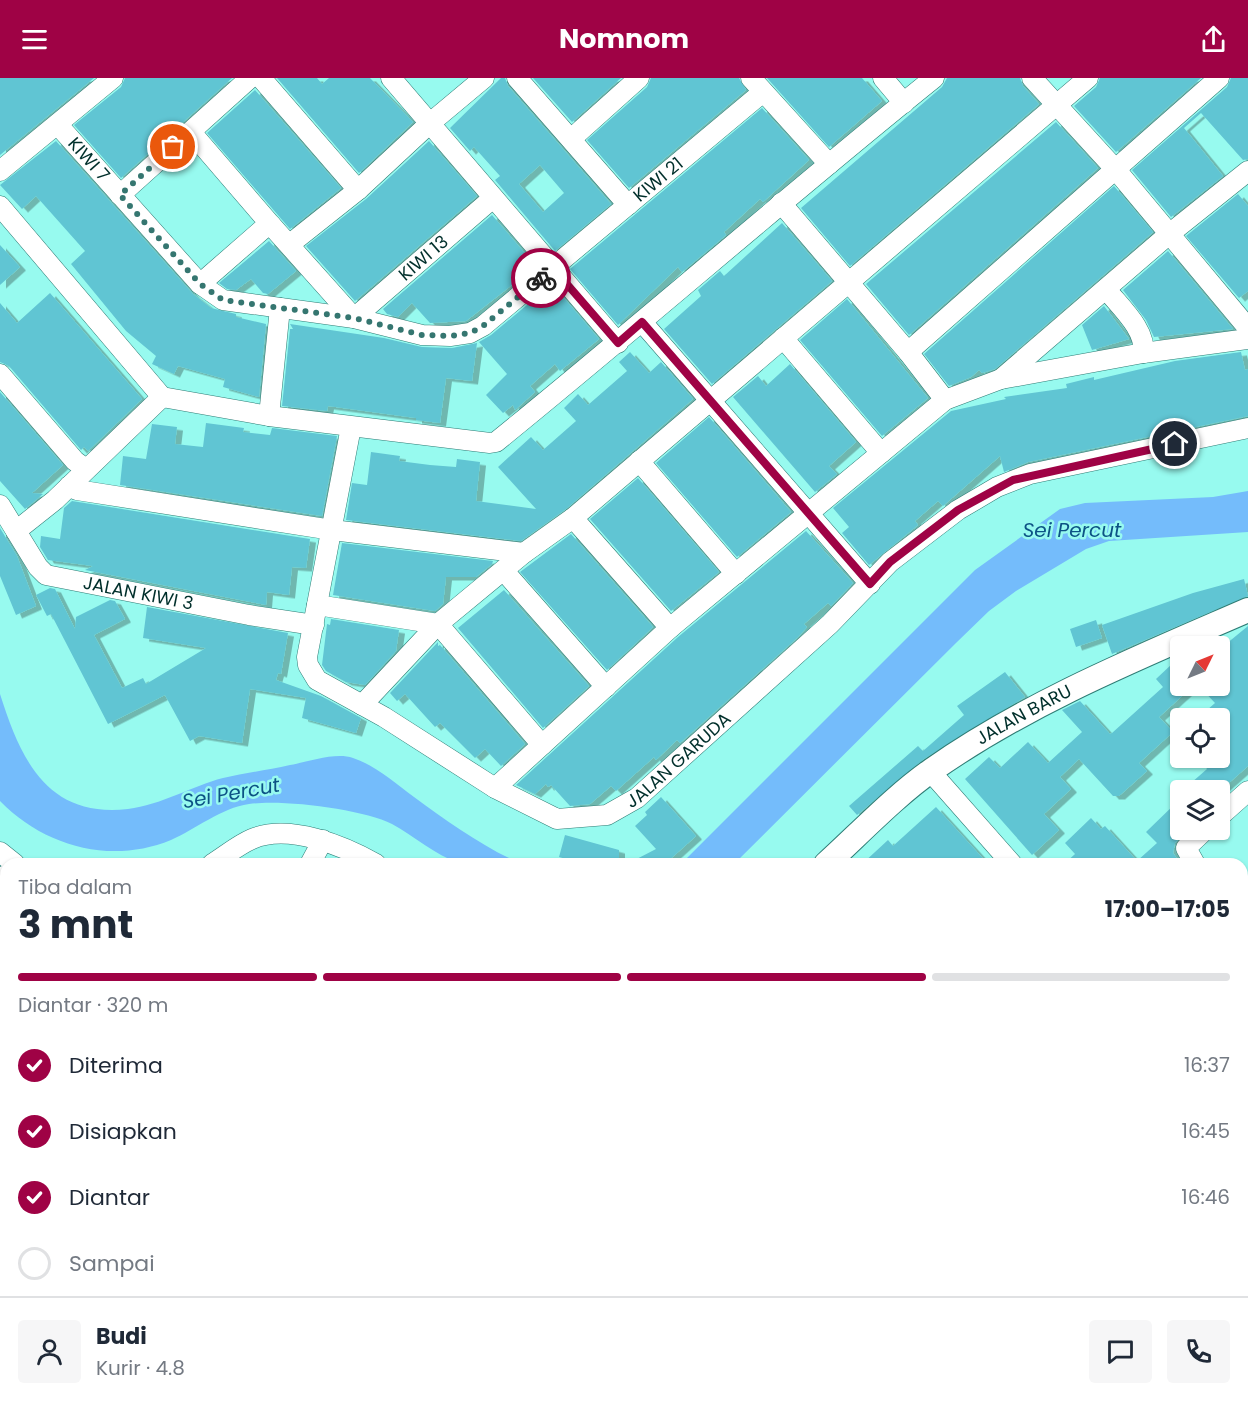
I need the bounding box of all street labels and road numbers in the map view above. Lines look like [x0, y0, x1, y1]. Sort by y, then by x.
street label: KIWI 7 [62, 131, 116, 187]
street label: KIWI 21 [628, 151, 688, 207]
street label: KIWI 13 [393, 229, 453, 286]
street label: JALAN KIWI 3 [81, 570, 196, 616]
street label: JALAN BARU [971, 678, 1075, 750]
street label: JALAN GARUDA [621, 706, 736, 814]

